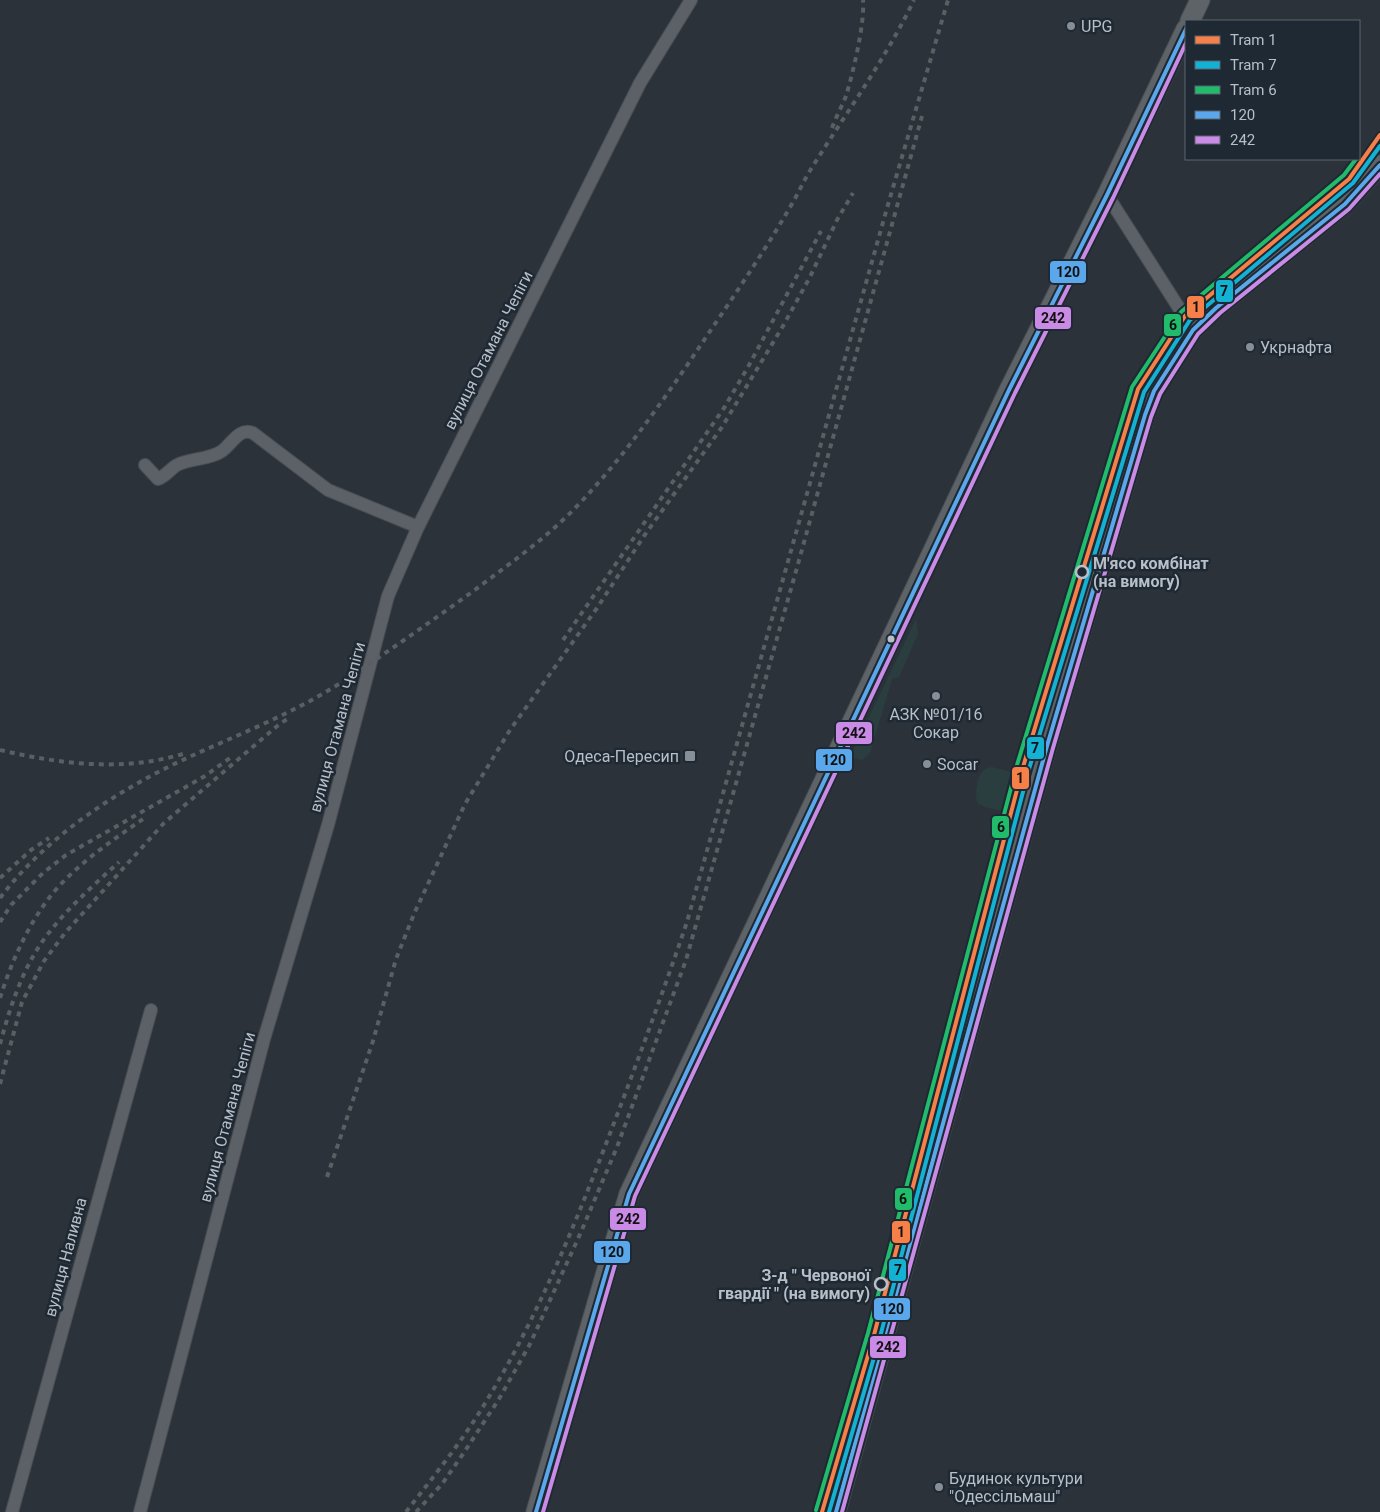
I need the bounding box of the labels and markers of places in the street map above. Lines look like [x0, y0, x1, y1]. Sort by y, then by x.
place label: UPG [1081, 17, 1112, 36]
marker: UPG [1065, 20, 1077, 32]
place label: Укрнафта [1260, 338, 1332, 357]
marker: Укрнафта [1244, 341, 1256, 353]
place label: М'ясо комбінат (на вимогу) [1093, 554, 1209, 591]
marker: М'ясо комбінат (на вимогу) [1075, 565, 1089, 579]
unlabelled marker [886, 634, 896, 644]
marker: АЗК №01/16 Сокар [930, 690, 942, 702]
place label: АЗК №01/16 Сокар [889, 705, 983, 742]
place label: Одеса-Пересип [564, 747, 679, 766]
marker: Одеса-Пересип [683, 749, 697, 763]
place label: Socar [937, 755, 979, 774]
marker: Socar [921, 758, 933, 770]
place label: З-д " Червоної гвардії " (на вимогу) [718, 1266, 872, 1303]
marker: З-д " Червоної гвардії " (на вимогу) [874, 1277, 888, 1291]
place label: Будинок культури "Одессільмаш" [949, 1469, 1083, 1506]
marker: Будинок культури "Одессільмаш" [933, 1481, 945, 1493]

